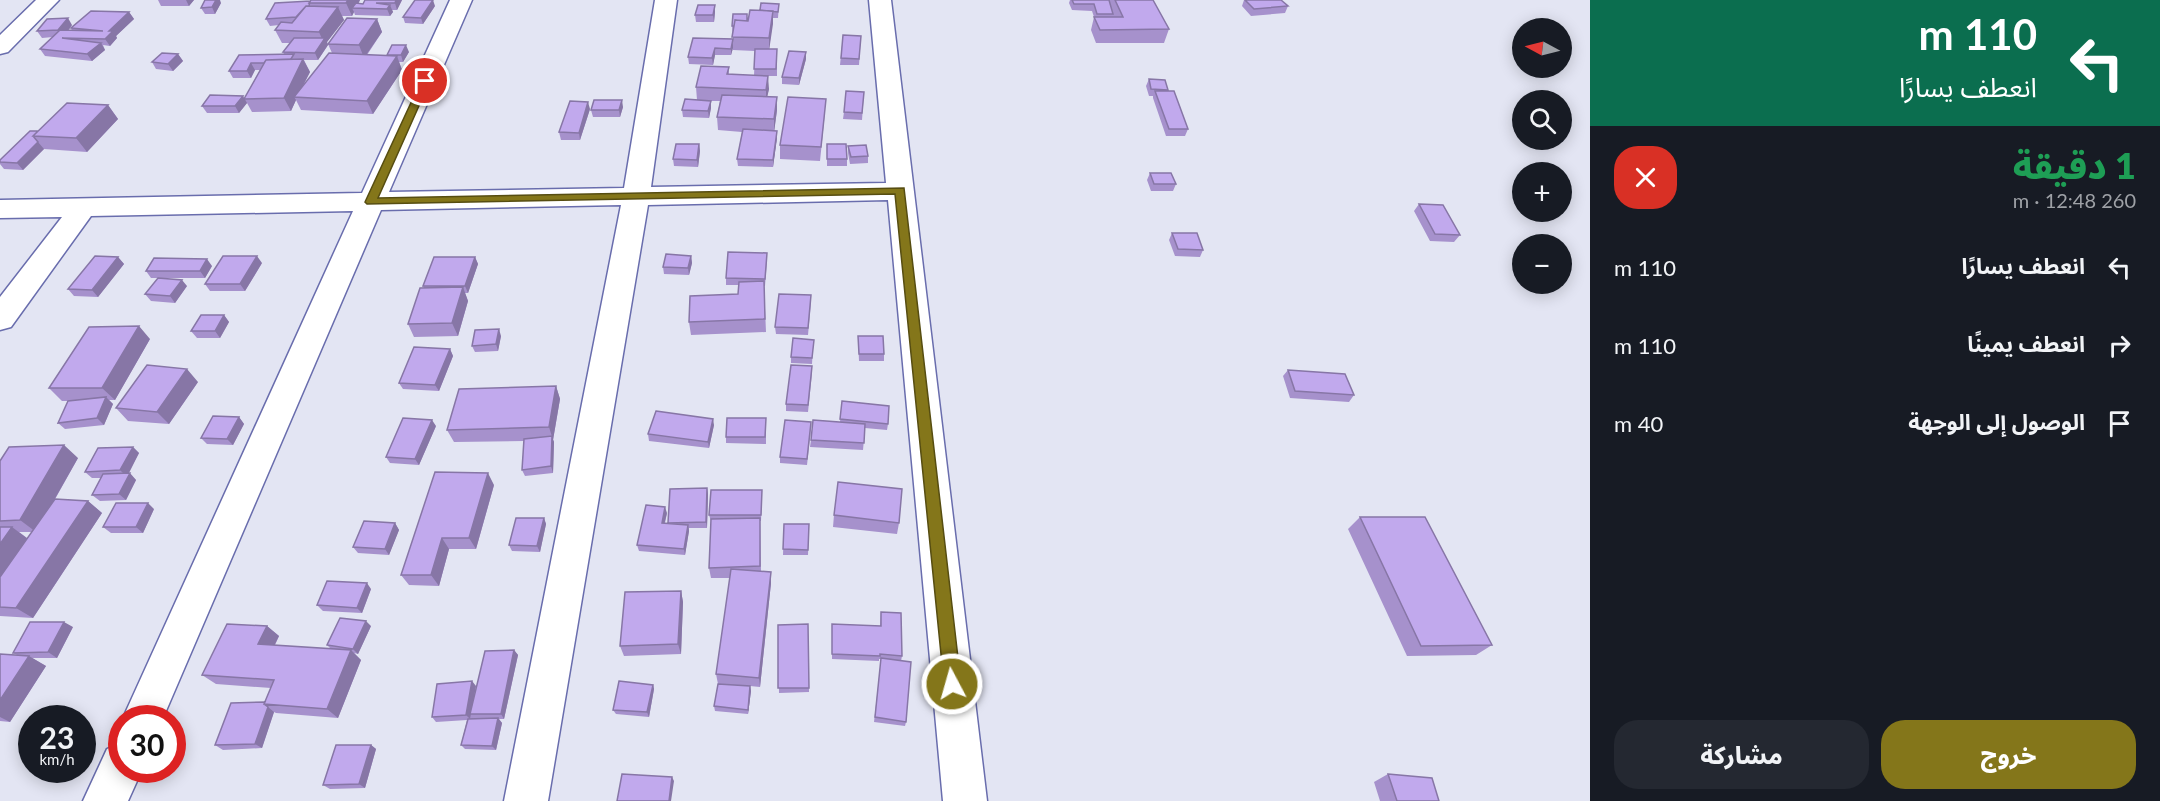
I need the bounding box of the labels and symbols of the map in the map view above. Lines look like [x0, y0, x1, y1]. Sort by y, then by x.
north arrow [1512, 18, 1572, 78]
pin [399, 55, 450, 106]
position arrow [920, 652, 984, 716]
speed limit sign: 30 [108, 705, 186, 783]

